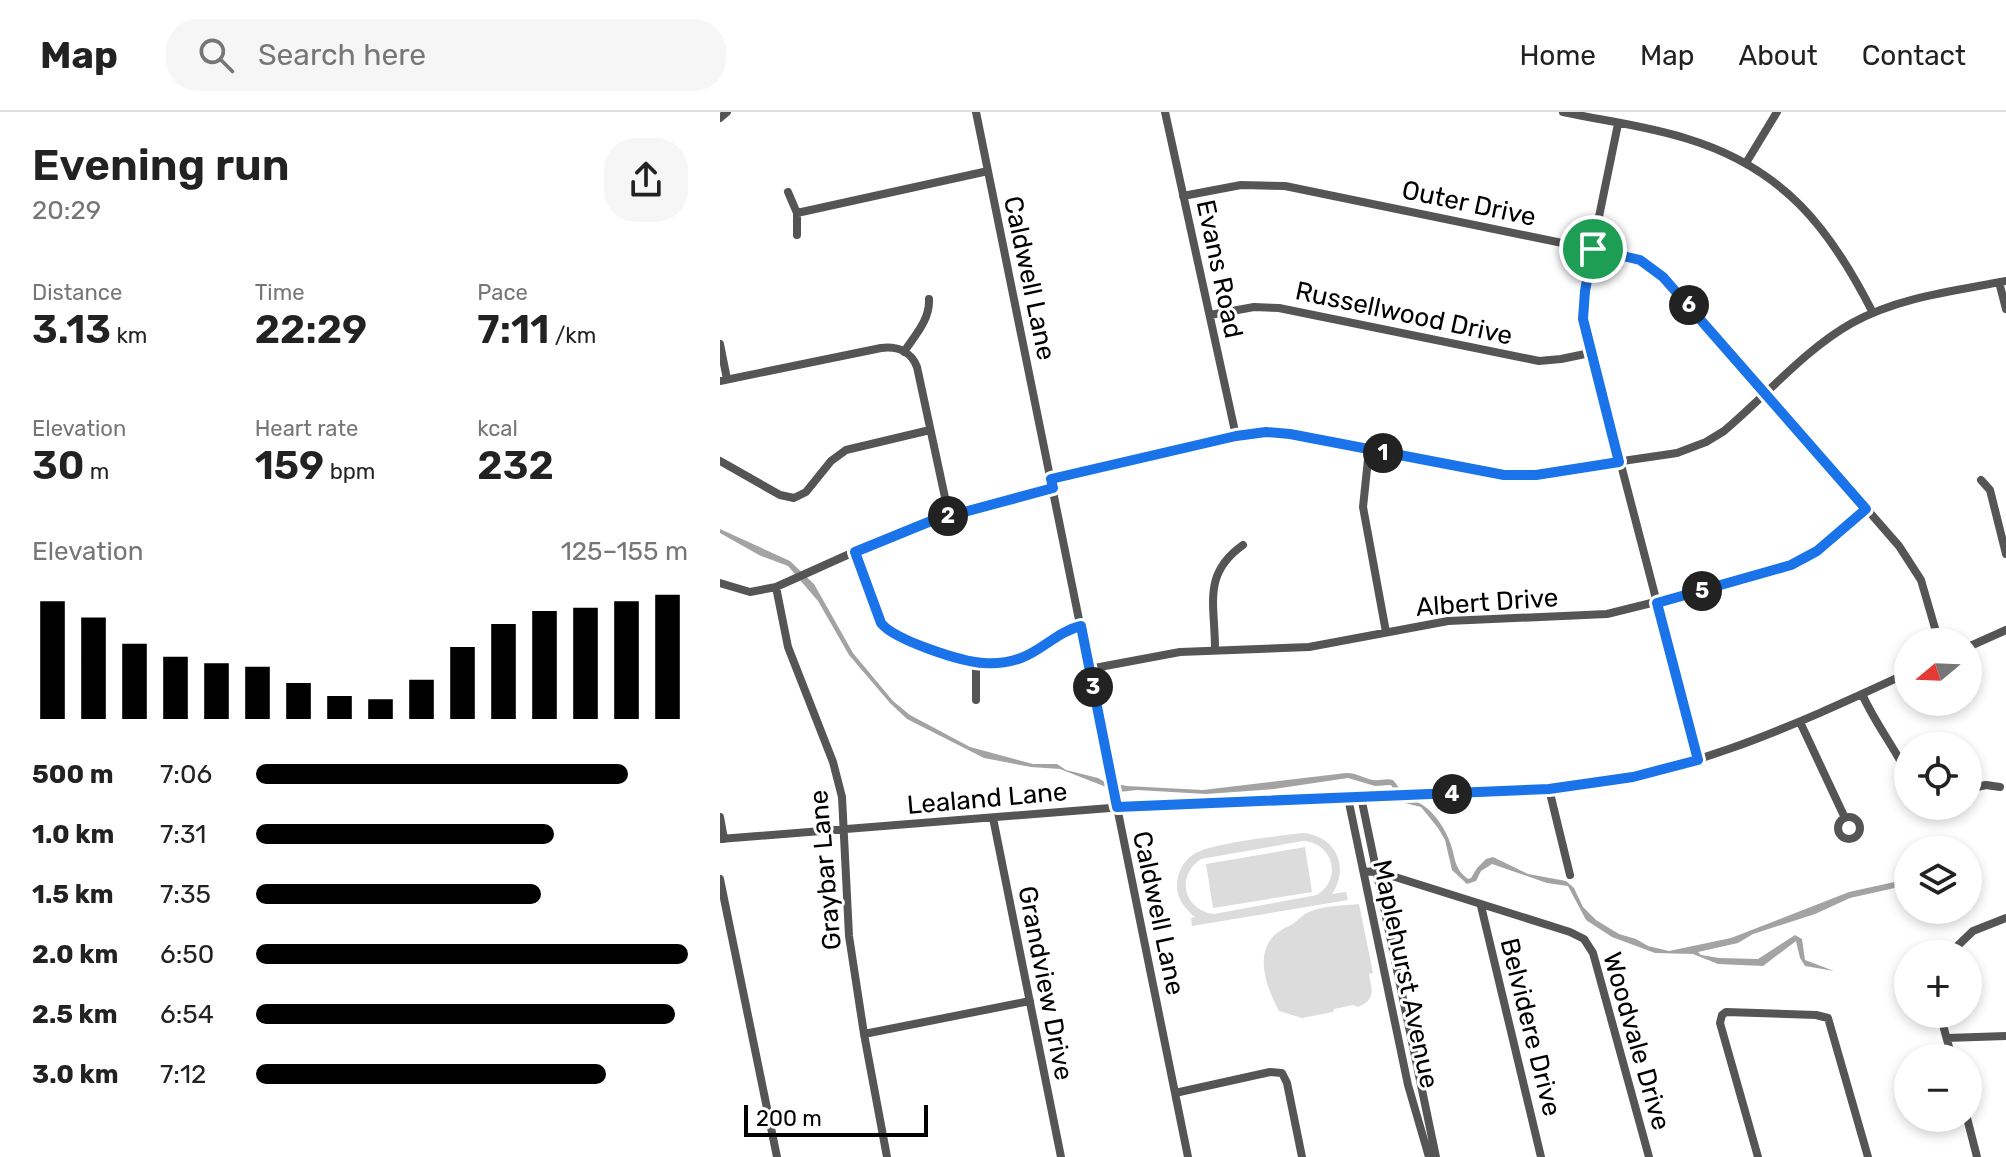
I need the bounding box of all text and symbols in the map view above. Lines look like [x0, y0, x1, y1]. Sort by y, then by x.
search box [166, 19, 726, 91]
text: Map [40, 32, 118, 78]
icon: search [194, 33, 238, 77]
text: Search here [258, 37, 426, 73]
text: Home [1519, 39, 1596, 72]
text: Map [1640, 39, 1694, 72]
text: About [1738, 39, 1818, 72]
text: Contact [1862, 39, 1966, 72]
button: share [604, 138, 688, 222]
text: Evening run [32, 139, 290, 191]
street label: Outer Drive [1399, 174, 1539, 233]
street label: Caldwell Lane [997, 193, 1062, 363]
text: 20:29 [32, 195, 101, 226]
street label: Evans Road [1190, 197, 1249, 341]
pin [1559, 215, 1627, 283]
icon: arrive [1571, 227, 1615, 271]
street label: Russellwood Drive [1293, 275, 1515, 352]
text: Distance [32, 279, 122, 306]
text: Time [255, 279, 305, 306]
text: Pace [477, 279, 528, 306]
pin: 6 [1669, 285, 1709, 325]
text: 6 [1682, 291, 1696, 318]
text: 3.13 [32, 306, 111, 353]
text: 22:29 [255, 306, 367, 353]
text: 7:11 [477, 306, 549, 353]
text: km [111, 322, 147, 349]
text: /km [549, 322, 596, 349]
text: Elevation [32, 415, 126, 442]
text: Heart rate [255, 415, 358, 442]
text: kcal [477, 415, 518, 442]
pin: 1 [1363, 433, 1403, 473]
text: 1 [1378, 439, 1388, 466]
text: 30 [32, 442, 84, 489]
text: 159 [255, 442, 324, 489]
text: 232 [477, 442, 554, 489]
text: m [84, 458, 109, 485]
text: bpm [324, 458, 375, 485]
pin: 2 [928, 496, 968, 536]
text: 2 [941, 502, 955, 529]
text: Elevation [32, 536, 143, 567]
text: 125–155 m [561, 536, 688, 567]
pin: 5 [1682, 571, 1722, 611]
text: 5 [1695, 577, 1709, 604]
street label: Albert Drive [1415, 582, 1559, 623]
north arrow [1894, 628, 1982, 716]
map controls [1894, 628, 1982, 1132]
pin: 3 [1073, 667, 1113, 707]
text: 3 [1086, 673, 1100, 700]
button: locate [1894, 732, 1982, 820]
text: 500 m [32, 759, 114, 790]
text: 7:06 [160, 759, 212, 790]
pin: 4 [1432, 774, 1472, 814]
street label: Lealand Lane [906, 776, 1069, 821]
text: 4 [1444, 780, 1460, 807]
street label: Graybar Lane [803, 789, 848, 951]
text: 1.0 km [32, 819, 114, 850]
text: 7:31 [160, 819, 206, 850]
street label: Caldwell Lane [1126, 828, 1191, 998]
button: layers [1894, 836, 1982, 924]
street label: Maplehurst Avenue [1366, 857, 1445, 1091]
text: 1.5 km [32, 879, 114, 910]
text: 7:35 [160, 879, 211, 910]
street label: Grandview Drive [1011, 883, 1080, 1083]
street label: Belvidere Drive [1493, 935, 1568, 1119]
text: 2.0 km [32, 939, 118, 970]
text: 6:50 [160, 939, 214, 970]
button: + [1894, 940, 1982, 1028]
street label: Woodvale Drive [1596, 949, 1677, 1134]
text: 2.5 km [32, 999, 118, 1030]
text: 6:54 [160, 999, 214, 1030]
button: − [1894, 1044, 1982, 1132]
text: 3.0 km [32, 1059, 119, 1090]
text: 7:12 [160, 1059, 206, 1090]
scale bar [744, 1101, 928, 1137]
text: 200 m [756, 1105, 822, 1132]

